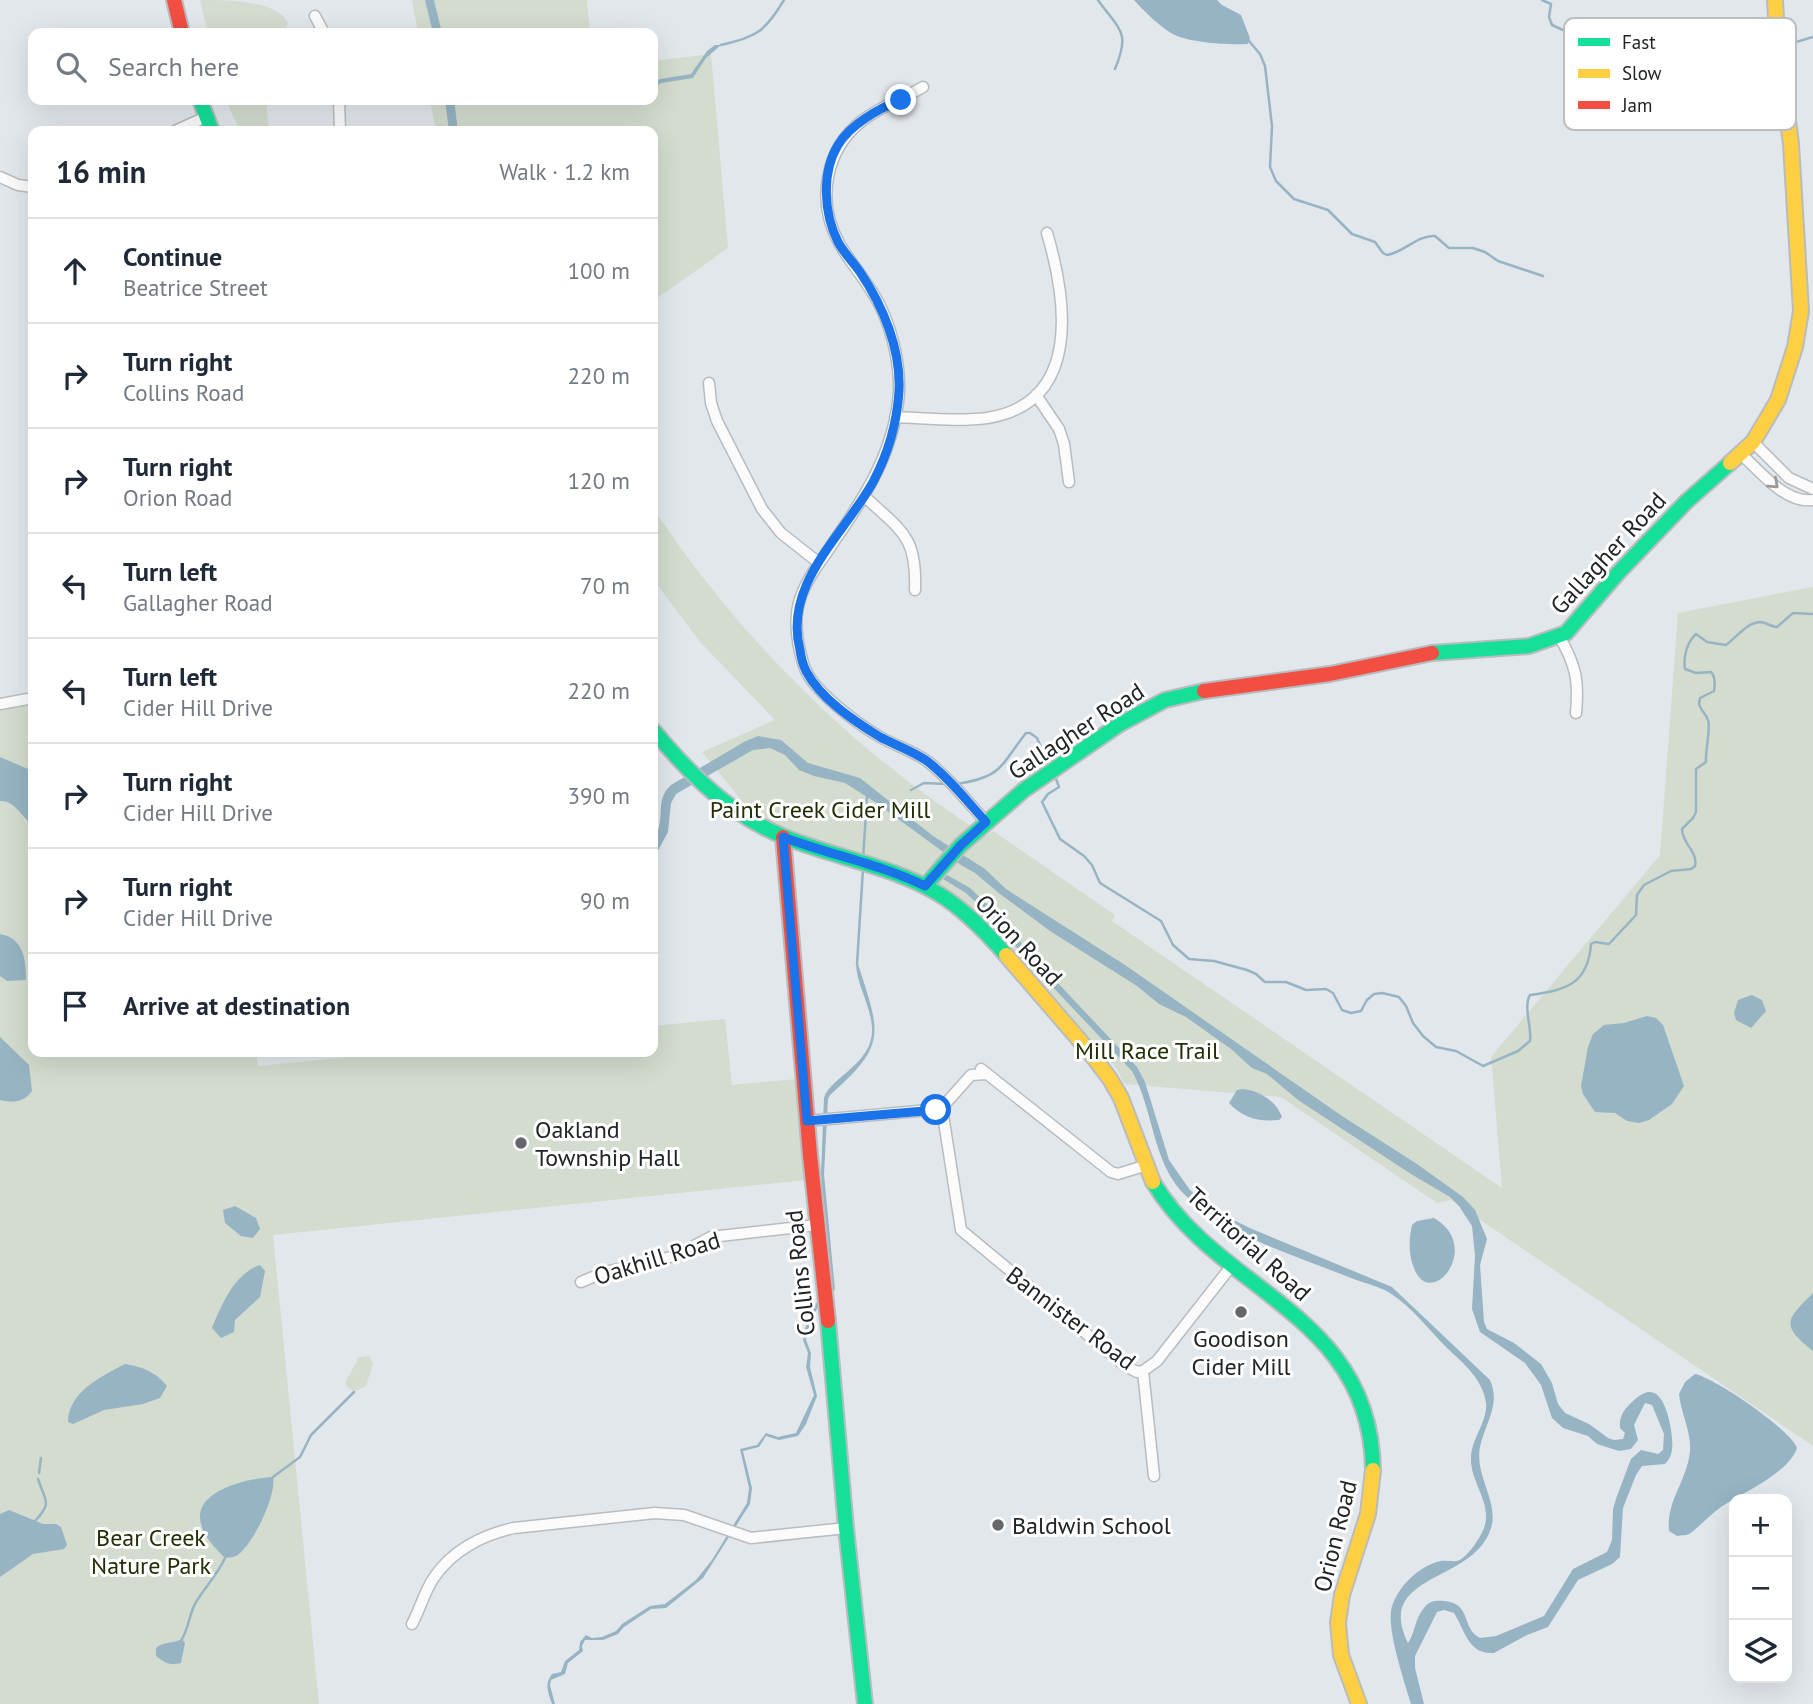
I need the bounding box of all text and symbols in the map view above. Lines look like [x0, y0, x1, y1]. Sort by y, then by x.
legend [1564, 18, 1796, 130]
search box [28, 28, 658, 105]
text: Fast [1622, 30, 1656, 54]
icon: search [52, 48, 90, 86]
text: Search here [108, 50, 239, 83]
text: Slow [1622, 61, 1662, 85]
route end [885, 84, 916, 115]
text: Jam [1621, 93, 1652, 117]
text: 16 min [56, 152, 146, 191]
text: Walk · 1.2 km [499, 157, 630, 186]
text: Continue [123, 240, 222, 273]
icon: ahead [56, 252, 94, 290]
text: 100 m [568, 256, 630, 285]
text: Beatrice Street [123, 273, 268, 302]
text: Turn right [123, 345, 232, 378]
icon: right [56, 357, 94, 395]
text: 220 m [568, 361, 630, 390]
text: Collins Road [123, 378, 244, 407]
text: Turn right [123, 450, 232, 483]
icon: right [56, 462, 94, 500]
text: 120 m [568, 466, 630, 495]
one-way arrow [1766, 476, 1779, 488]
text: Orion Road [123, 483, 232, 512]
street label: Gallagher Road [1543, 485, 1673, 621]
text: Turn left [123, 555, 217, 588]
icon: left [56, 567, 94, 605]
text: 70 m [580, 571, 630, 600]
text: Gallagher Road [123, 588, 273, 617]
text: Turn left [123, 660, 217, 693]
icon: left [56, 672, 94, 710]
street label: Gallagher Road [1002, 675, 1150, 787]
text: 220 m [568, 676, 630, 705]
text: Cider Hill Drive [123, 693, 273, 722]
text: Turn right [123, 765, 232, 798]
icon: right [56, 777, 94, 815]
text: 390 m [568, 781, 630, 810]
park label: Paint Creek Cider Mill [710, 794, 930, 825]
text: Cider Hill Drive [123, 798, 273, 827]
text: Turn right [123, 870, 232, 903]
icon: right [56, 882, 94, 920]
text: 90 m [580, 886, 630, 915]
street label: Orion Road [969, 888, 1069, 992]
text: Cider Hill Drive [123, 903, 273, 932]
icon: arrive [56, 987, 94, 1025]
text: Arrive at destination [123, 989, 350, 1022]
park label: Mill Race Trail [1075, 1035, 1219, 1066]
route start [920, 1094, 951, 1125]
place label: Oakland Township Hall [535, 1114, 680, 1173]
marker: Oakland Township Hall [513, 1135, 529, 1151]
street label: Territorial Road [1180, 1180, 1318, 1308]
street label: Collins Road [778, 1208, 822, 1338]
street label: Oakhill Road [590, 1224, 724, 1292]
street label: Bannister Road [1000, 1259, 1142, 1377]
marker: Goodison Cider Mill [1233, 1304, 1249, 1320]
place label: Goodison Cider Mill [1191, 1323, 1291, 1382]
street label: Orion Road [1306, 1477, 1364, 1595]
map controls [1729, 1494, 1792, 1683]
button: + [1729, 1494, 1792, 1557]
place label: Baldwin School [1012, 1510, 1171, 1541]
marker: Baldwin School [990, 1517, 1006, 1533]
park label: Bear Creek Nature Park [91, 1522, 212, 1581]
button: − [1729, 1557, 1792, 1620]
button: layers [1729, 1620, 1792, 1683]

